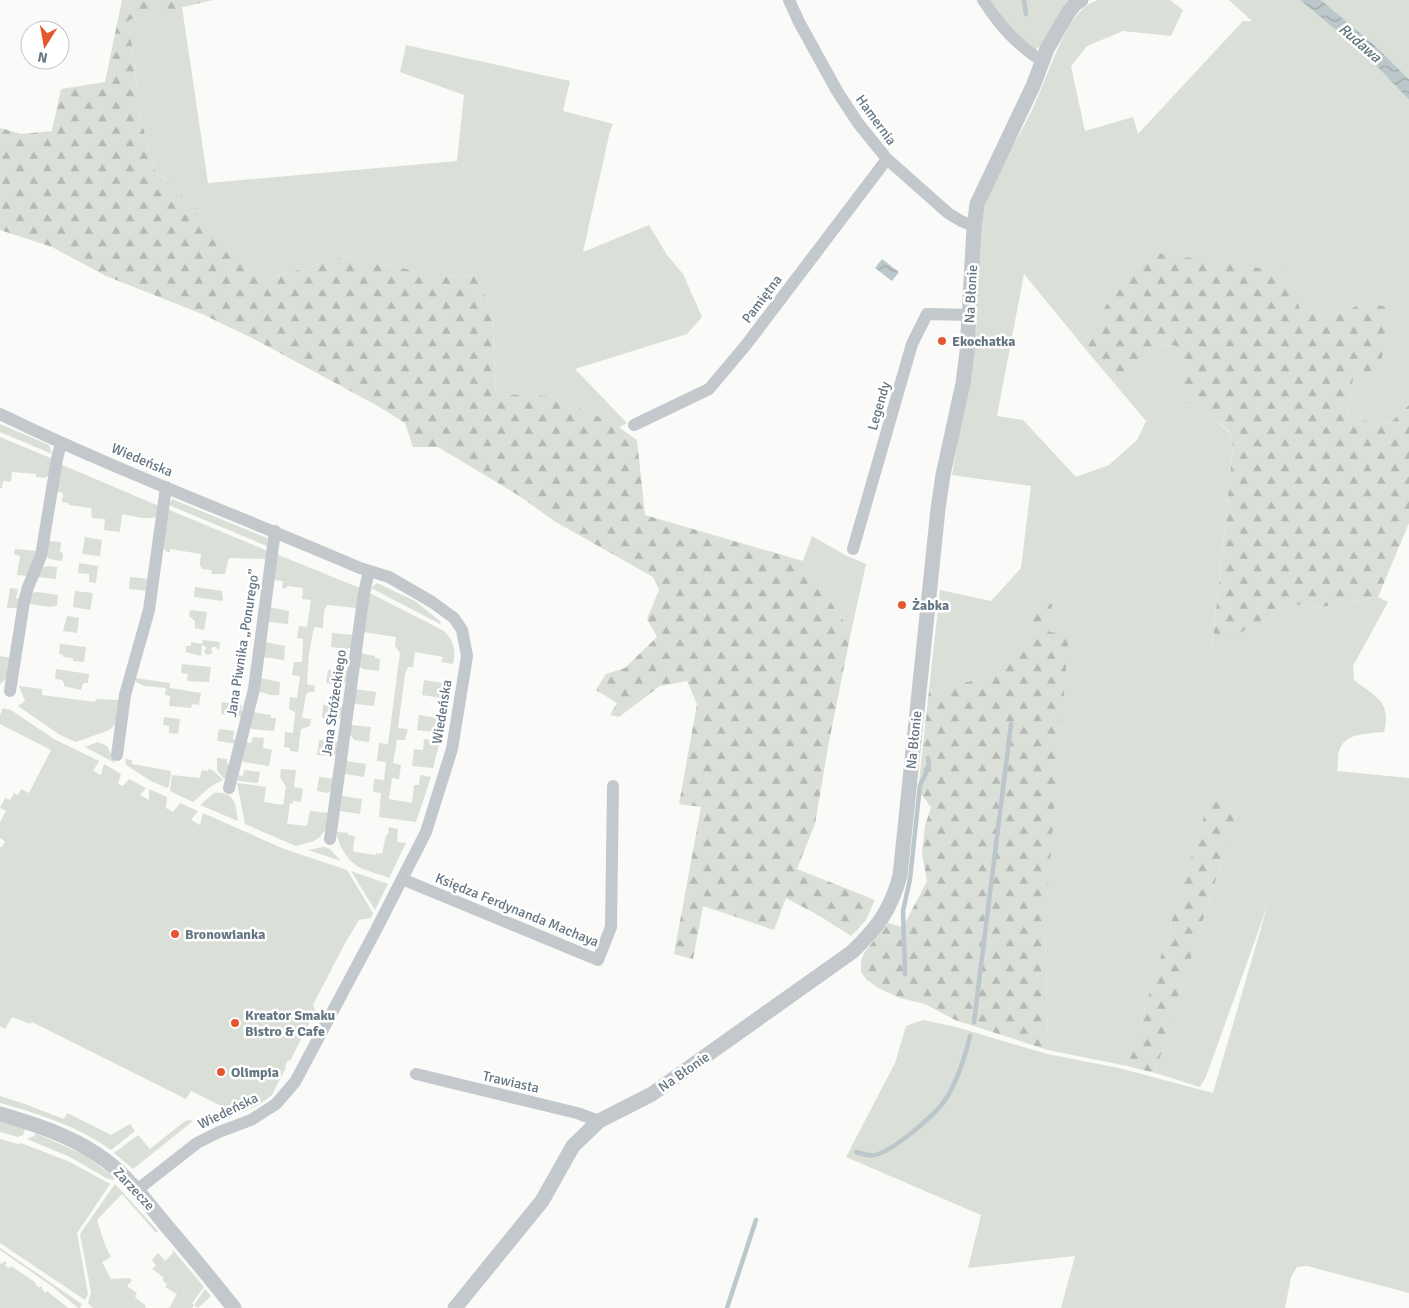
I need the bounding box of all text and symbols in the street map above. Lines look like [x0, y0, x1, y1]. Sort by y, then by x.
north arrow [20, 20, 70, 70]
water label: Rudawa [1335, 20, 1385, 67]
text: N [36, 48, 49, 67]
street label: Hamernia [852, 91, 900, 149]
street label: Na Błonie [961, 264, 981, 324]
street label: Pamiętna [738, 271, 786, 327]
place label: Ekochatka [952, 333, 1016, 350]
marker: Ekochatka [936, 335, 948, 347]
street label: Legendy [864, 379, 894, 432]
street label: Wiedeńska [109, 439, 175, 481]
street label: Jana Piwnika „Ponurego” [223, 568, 263, 718]
place label: Żabka [912, 597, 949, 614]
marker: Żabka [896, 599, 908, 611]
street label: Jana Stróżeckiego [318, 649, 350, 757]
street label: Wiedeńska [429, 679, 455, 745]
street label: Na Błonie [902, 710, 926, 770]
street label: Księdza Ferdynanda Machaya [433, 869, 601, 951]
place label: Bronowianka [185, 926, 265, 943]
marker: Bronowianka [169, 928, 181, 940]
place label: Kreator Smaku Bistro & Cafe [245, 1007, 336, 1040]
marker: Kreator Smaku Bistro & Cafe [229, 1017, 241, 1029]
street label: Na Błonie [655, 1048, 713, 1096]
place label: Olimpia [231, 1064, 279, 1081]
marker: Olimpia [215, 1066, 227, 1078]
street label: Trawiasta [481, 1067, 541, 1097]
street label: Wiedeńska [195, 1089, 261, 1133]
street label: Zarzecze [110, 1164, 158, 1214]

